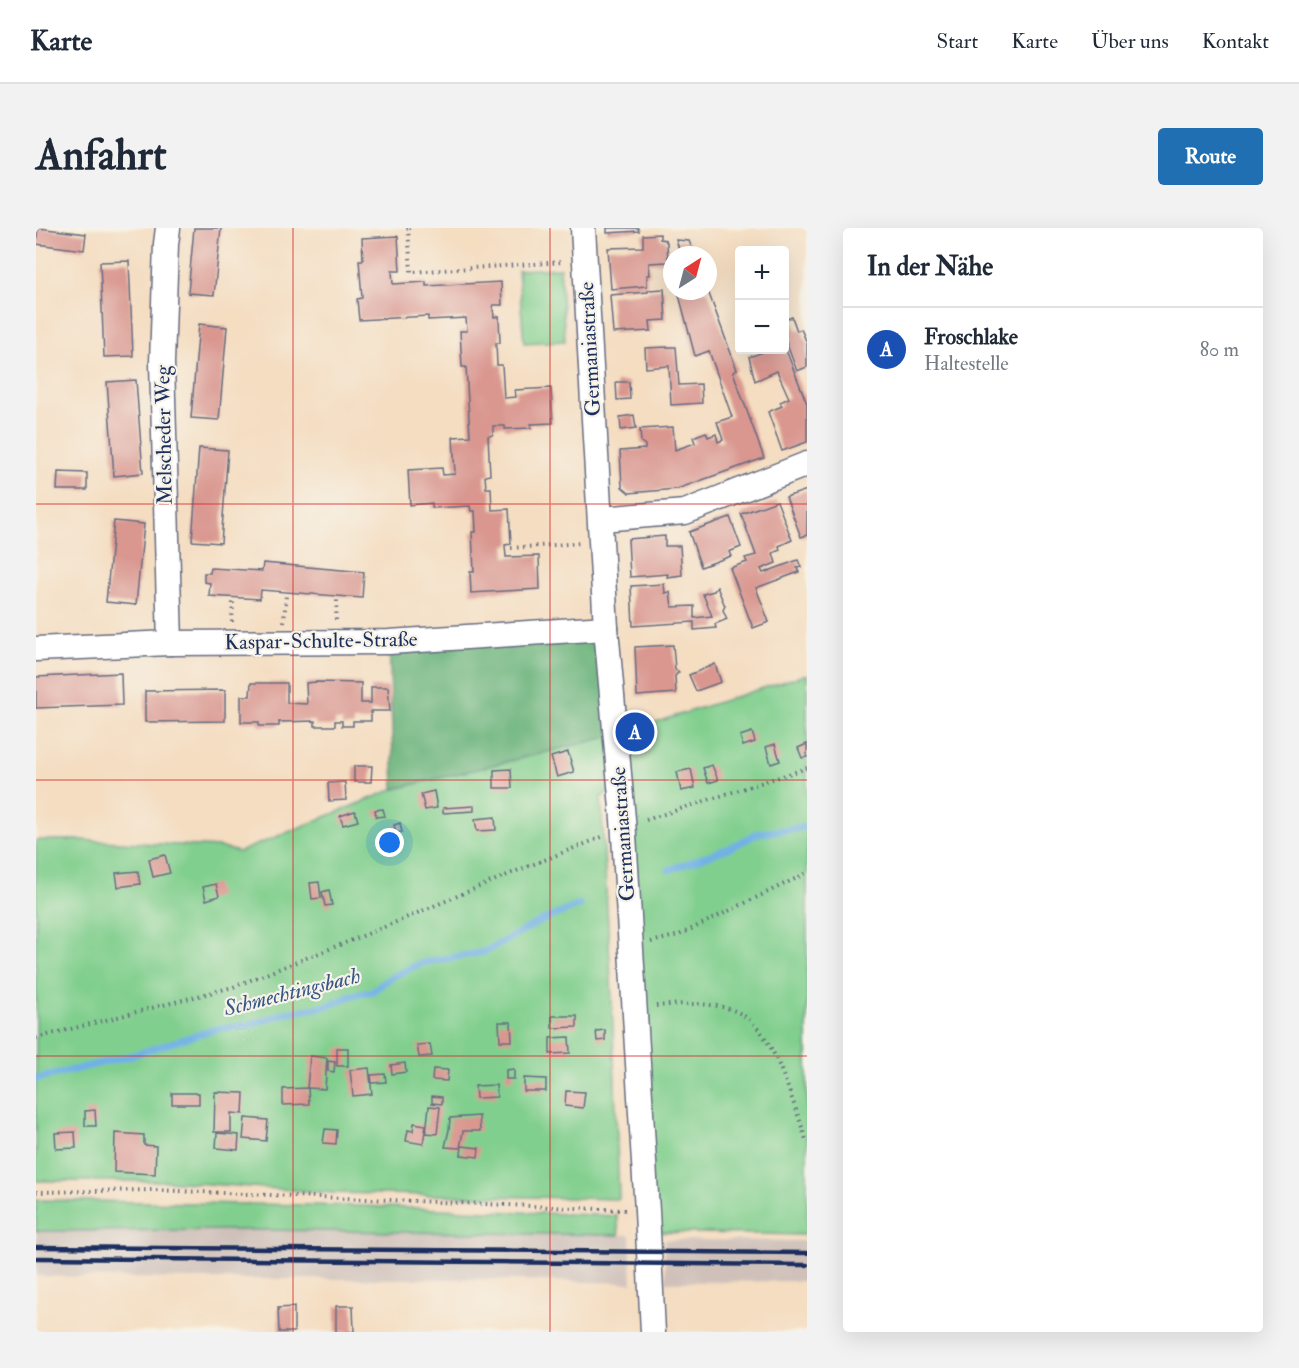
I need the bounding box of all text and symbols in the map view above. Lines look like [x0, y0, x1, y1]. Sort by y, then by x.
text: Karte [30, 24, 92, 59]
text: Start [936, 28, 978, 55]
text: Karte [1011, 28, 1058, 55]
text: Über uns [1091, 28, 1169, 55]
text: Kontakt [1202, 28, 1269, 55]
button: Route [1158, 128, 1263, 185]
text: Anfahrt [36, 130, 167, 182]
north arrow [663, 246, 717, 300]
map controls [735, 246, 789, 354]
button: + [735, 246, 789, 300]
text: In der Nähe [867, 251, 993, 283]
street label: Germaniastraße [573, 281, 607, 417]
button: − [735, 300, 789, 354]
text: Froschlake [924, 323, 1018, 351]
text: A [880, 337, 893, 362]
text: 80 m [1200, 337, 1239, 362]
text: Haltestelle [924, 351, 1009, 376]
street label: Melscheder Weg [149, 364, 179, 505]
street label: Kaspar-Schulte-Straße [224, 626, 418, 656]
pin: A [616, 710, 654, 754]
street label: Germaniastraße [605, 766, 641, 902]
your location [375, 828, 404, 857]
water label: Schmechtingsbach [220, 961, 363, 1023]

